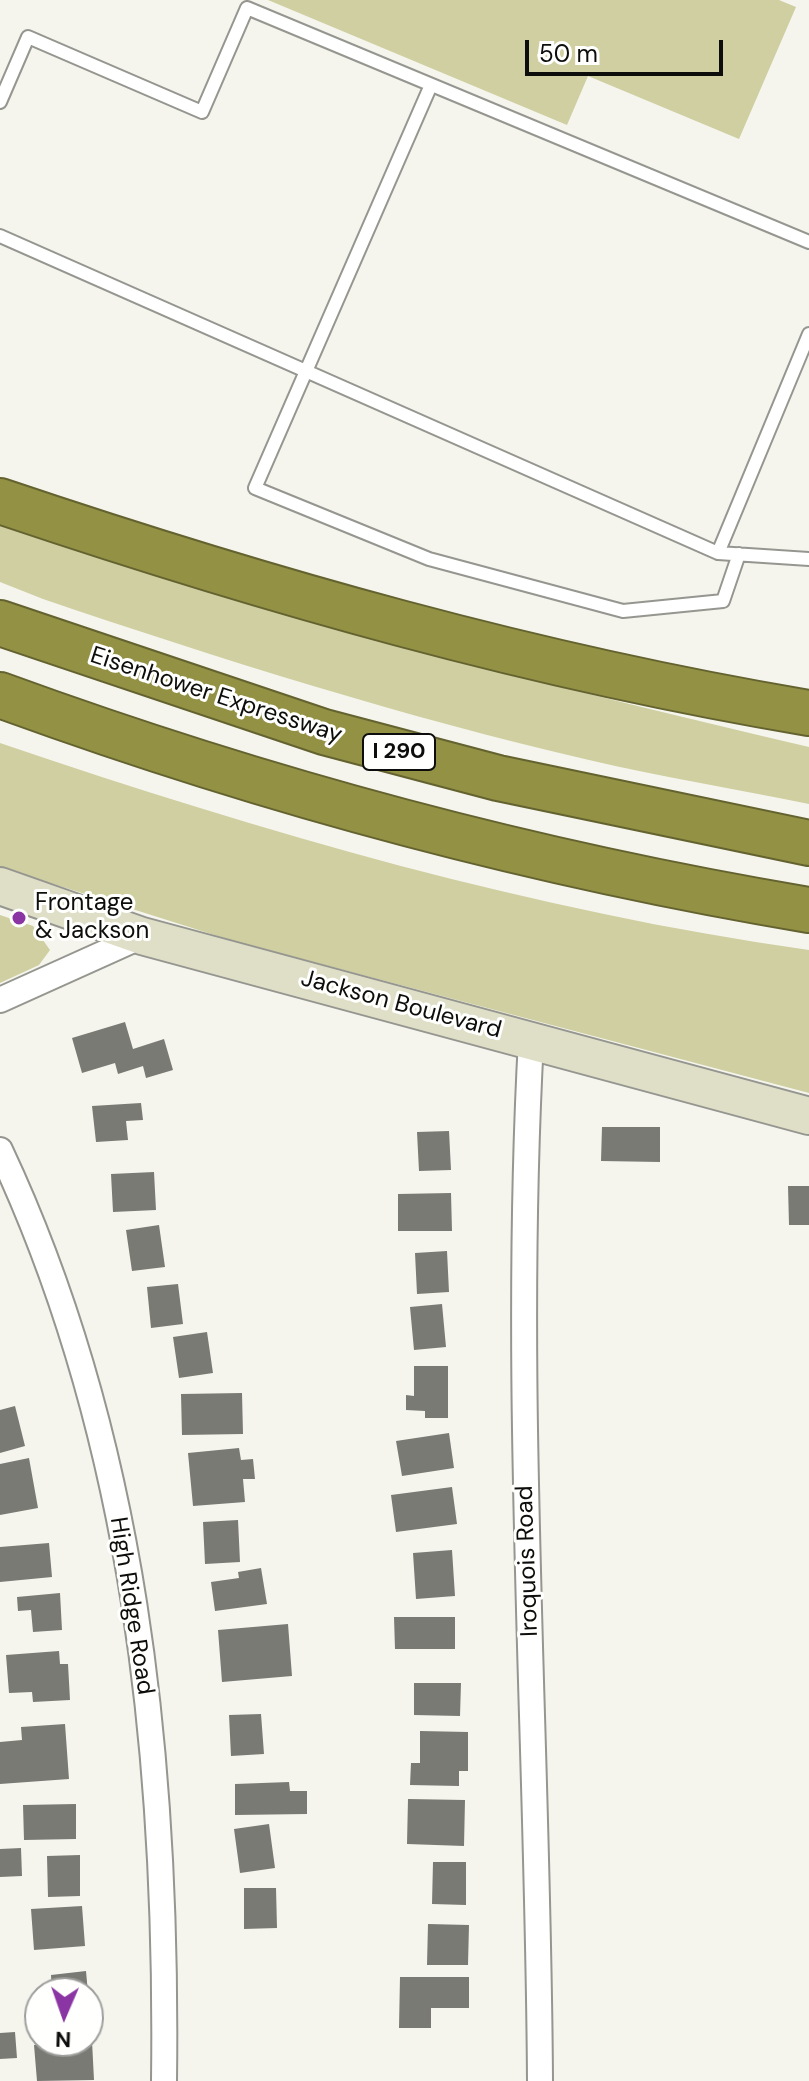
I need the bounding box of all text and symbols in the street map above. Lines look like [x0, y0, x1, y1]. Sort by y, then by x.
scale bar [529, 24, 727, 74]
text: 50 m [539, 38, 598, 69]
street label: Eisenhower Expressway [86, 642, 346, 750]
road number: I 290 [363, 734, 435, 770]
place label: Frontage & Jackson [35, 890, 149, 946]
marker: Frontage & Jackson [10, 909, 28, 927]
street label: Jackson Boulevard [298, 964, 504, 1046]
street label: Iroquois Road [511, 1485, 545, 1637]
street label: High Ridge Road [103, 1515, 159, 1697]
north arrow [24, 1977, 104, 2057]
text: N [55, 2025, 72, 2054]

